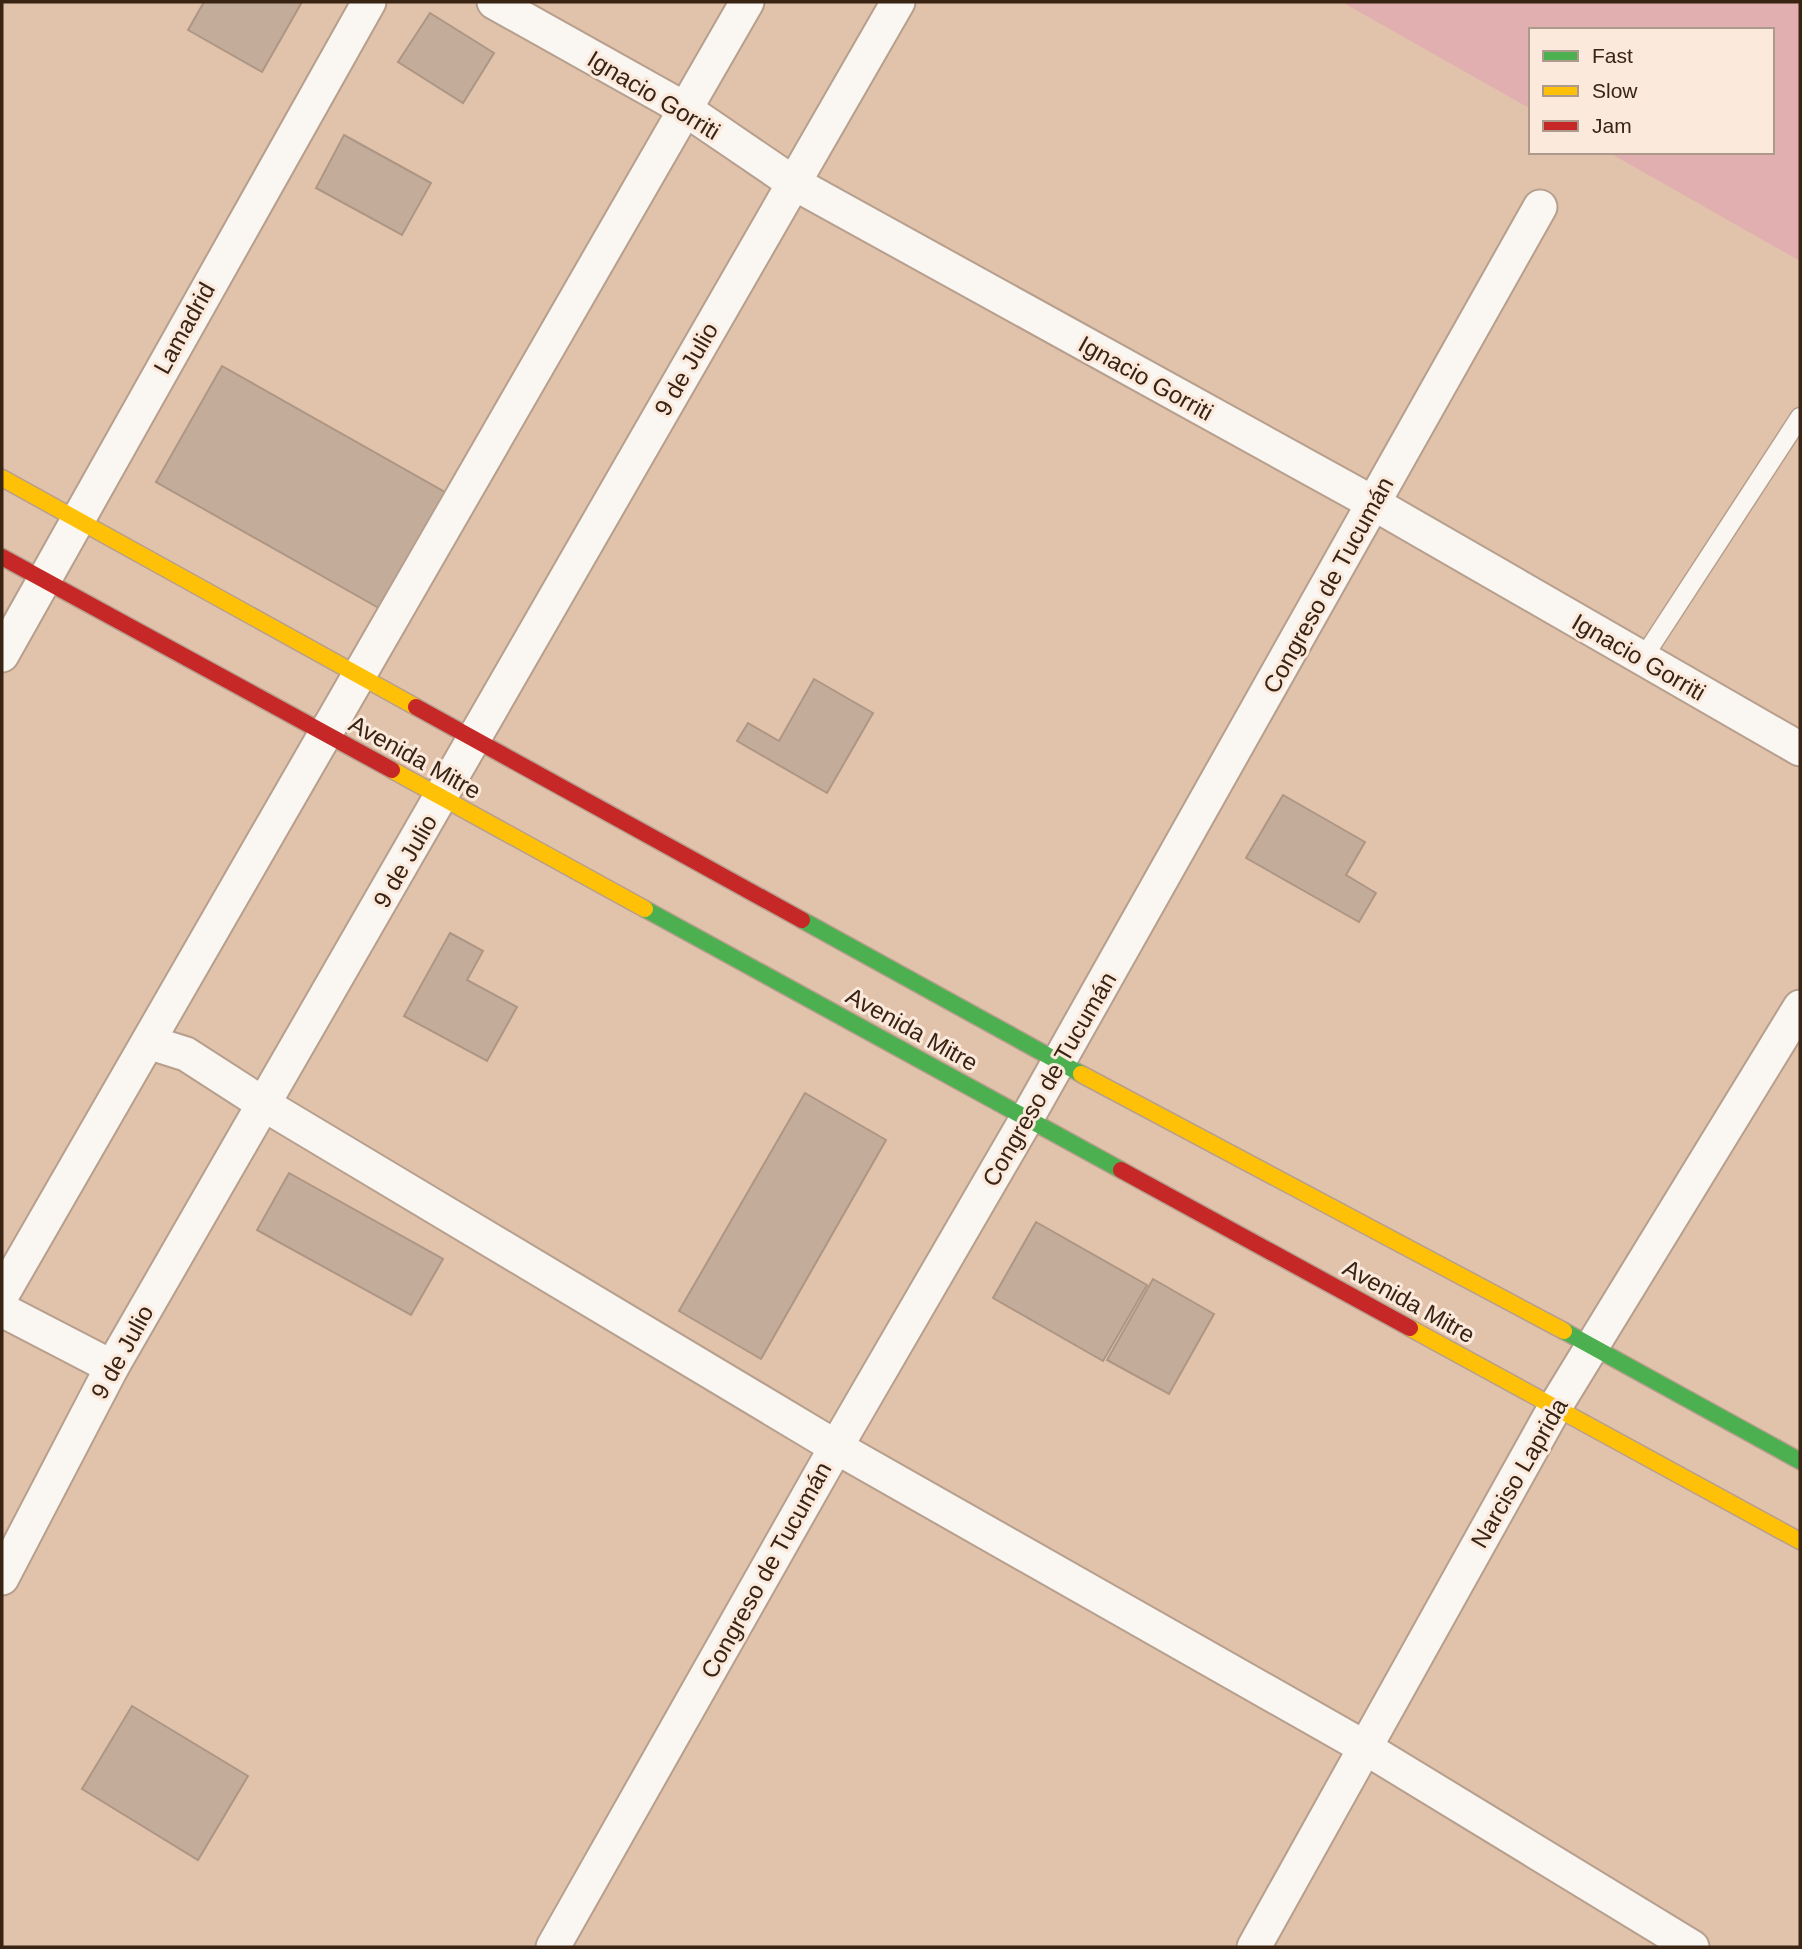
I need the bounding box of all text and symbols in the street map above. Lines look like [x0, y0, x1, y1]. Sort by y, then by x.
legend [1529, 28, 1774, 154]
text: Fast [1592, 44, 1633, 67]
street label: Ignacio Gorriti [583, 45, 725, 145]
text: Slow [1592, 79, 1638, 102]
text: Jam [1592, 114, 1632, 137]
street label: Lamadrid [148, 278, 220, 378]
street label: 9 de Julio [649, 318, 723, 420]
street label: Ignacio Gorriti [1074, 330, 1218, 426]
street label: Congreso de Tucumán [1257, 472, 1399, 698]
street label: Ignacio Gorriti [1568, 608, 1710, 706]
street label: Avenida Mitre [344, 710, 486, 804]
street label: 9 de Julio [368, 810, 442, 912]
street label: Congreso de Tucumán [977, 967, 1121, 1191]
street label: Avenida Mitre [841, 982, 983, 1076]
street label: Avenida Mitre [1338, 1254, 1480, 1348]
street label: 9 de Julio [85, 1301, 159, 1403]
street label: Narciso Laprida [1465, 1393, 1573, 1553]
street label: Congreso de Tucumán [695, 1457, 837, 1683]

